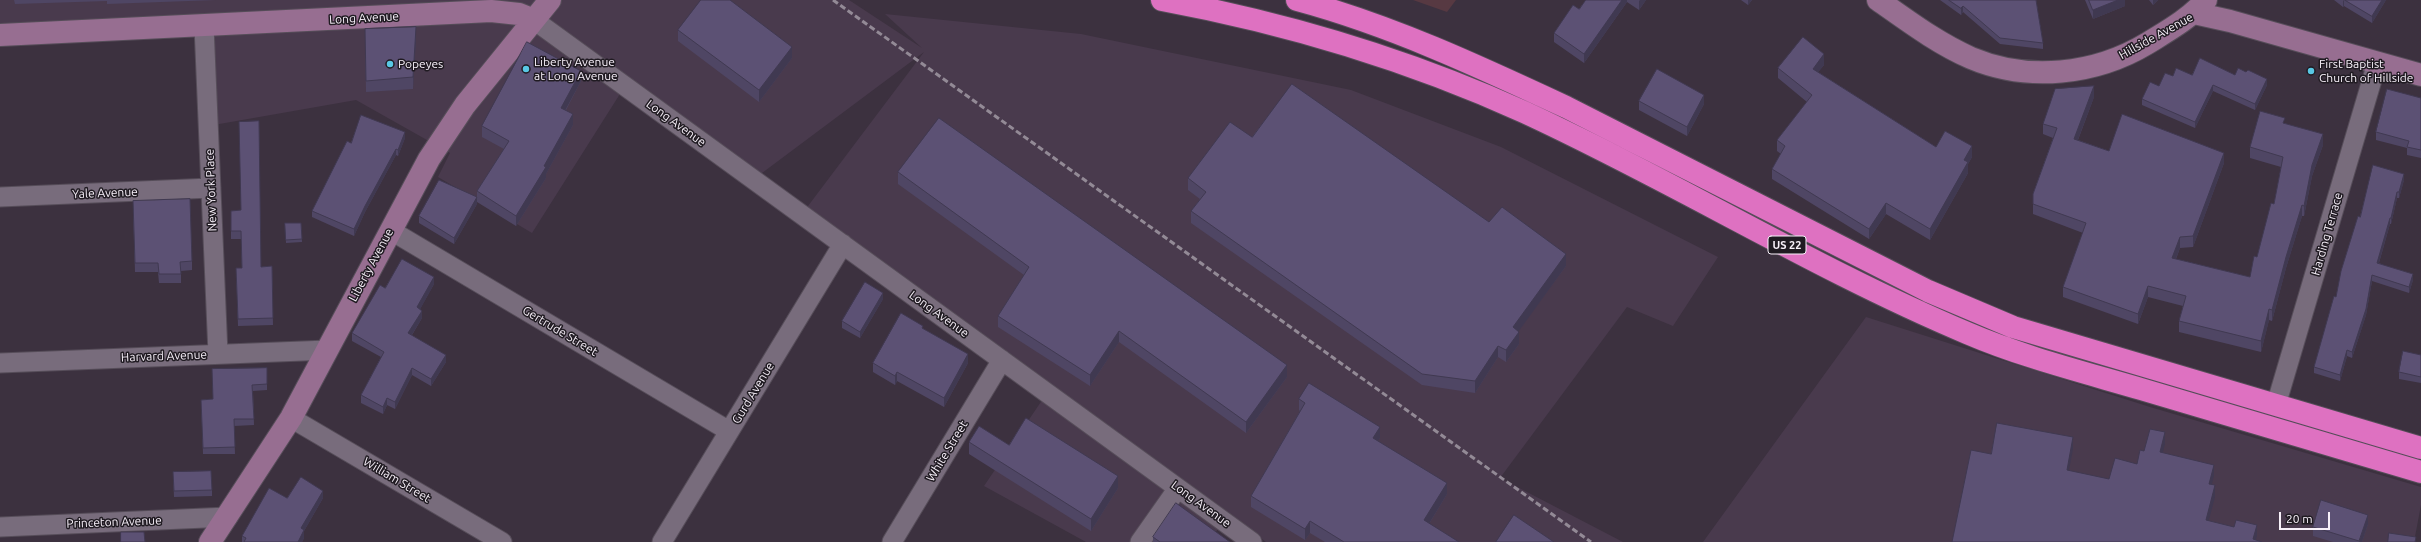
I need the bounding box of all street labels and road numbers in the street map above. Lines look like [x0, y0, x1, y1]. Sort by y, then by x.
street label: Long Avenue [329, 9, 399, 27]
street label: Hillside Avenue [2116, 10, 2196, 62]
street label: Long Avenue [643, 97, 709, 149]
street label: New York Place [202, 148, 220, 232]
street label: Yale Avenue [72, 185, 138, 201]
street label: Harding Terrace [2308, 191, 2346, 277]
street label: Liberty Avenue [346, 226, 396, 304]
road number: US 22 [1768, 236, 1806, 254]
street label: Long Avenue [906, 288, 972, 340]
street label: Gertrude Street [520, 303, 600, 359]
street label: Harvard Avenue [121, 347, 207, 365]
street label: Gurd Avenue [729, 359, 777, 427]
street label: White Street [923, 418, 971, 484]
street label: William Street [361, 454, 433, 506]
street label: Long Avenue [1168, 478, 1234, 530]
street label: Princeton Avenue [66, 513, 162, 531]

